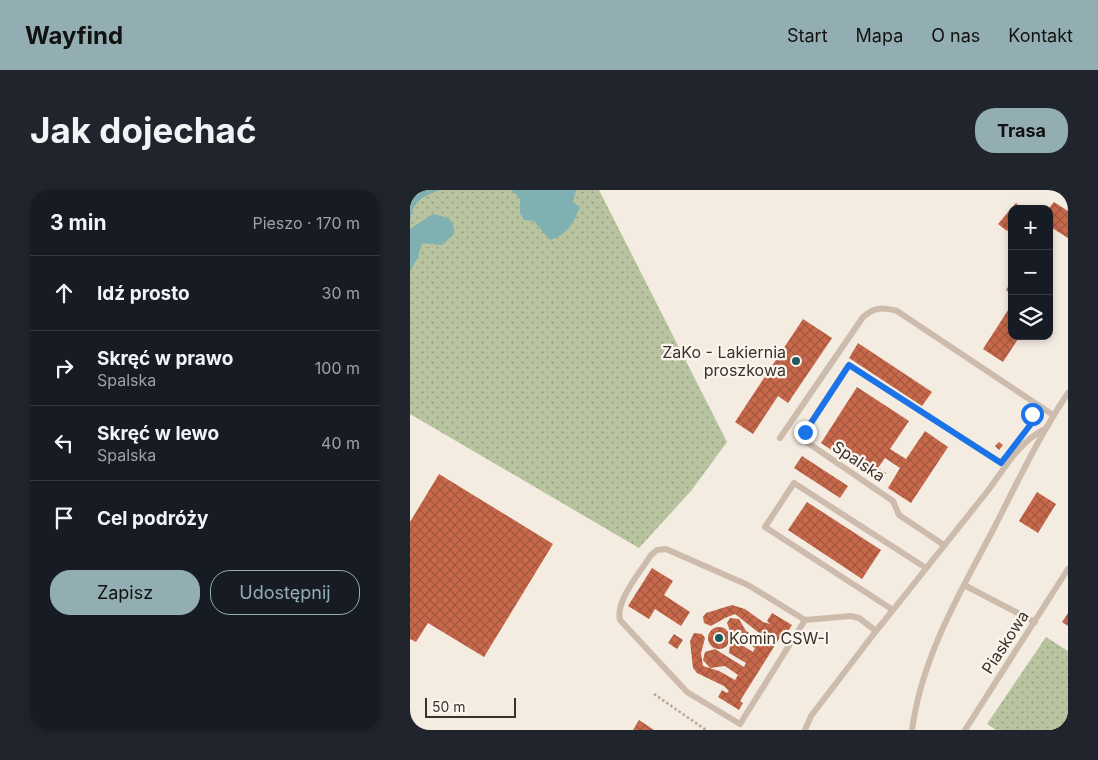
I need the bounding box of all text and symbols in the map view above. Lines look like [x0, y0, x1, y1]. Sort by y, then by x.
text: Wayfind [25, 21, 123, 50]
text: Start [787, 25, 828, 46]
text: Mapa [856, 25, 903, 46]
text: O nas [931, 25, 980, 46]
text: Kontakt [1008, 25, 1073, 46]
button: Trasa [975, 108, 1068, 153]
text: Jak dojechać [30, 109, 257, 151]
map controls [1008, 205, 1053, 340]
button: + [1008, 205, 1053, 250]
text: 3 min [50, 210, 106, 235]
text: Pieszo · 170 m [252, 213, 360, 233]
button: − [1008, 250, 1053, 295]
icon: ahead [50, 279, 78, 307]
text: Idź prosto [97, 282, 190, 305]
text: 30 m [322, 283, 360, 303]
button: layers [1008, 295, 1053, 340]
place label: ZaKo - Lakiernia proszkowa [662, 342, 786, 380]
text: Skręć w prawo [97, 347, 233, 370]
icon: right [50, 354, 78, 382]
marker: ZaKo - Lakiernia proszkowa [790, 355, 802, 367]
text: 100 m [315, 358, 360, 378]
text: Spalska [97, 370, 156, 390]
route start [1021, 403, 1044, 426]
route end [794, 421, 817, 444]
text: Skręć w lewo [97, 422, 219, 445]
icon: left [50, 429, 78, 457]
text: 40 m [321, 433, 360, 453]
street label: Spalska [829, 436, 889, 486]
text: Spalska [97, 445, 156, 465]
icon: arrive [50, 504, 78, 532]
text: Cel podróży [97, 507, 209, 530]
button: Zapisz [50, 570, 200, 615]
button: Udostępnij [210, 570, 360, 615]
street label: Piaskowa [977, 607, 1033, 677]
place label: Komin CSW-I [729, 628, 829, 648]
marker: Komin CSW-I [713, 632, 725, 644]
scale bar [425, 695, 516, 718]
text: 50 m [432, 698, 466, 715]

